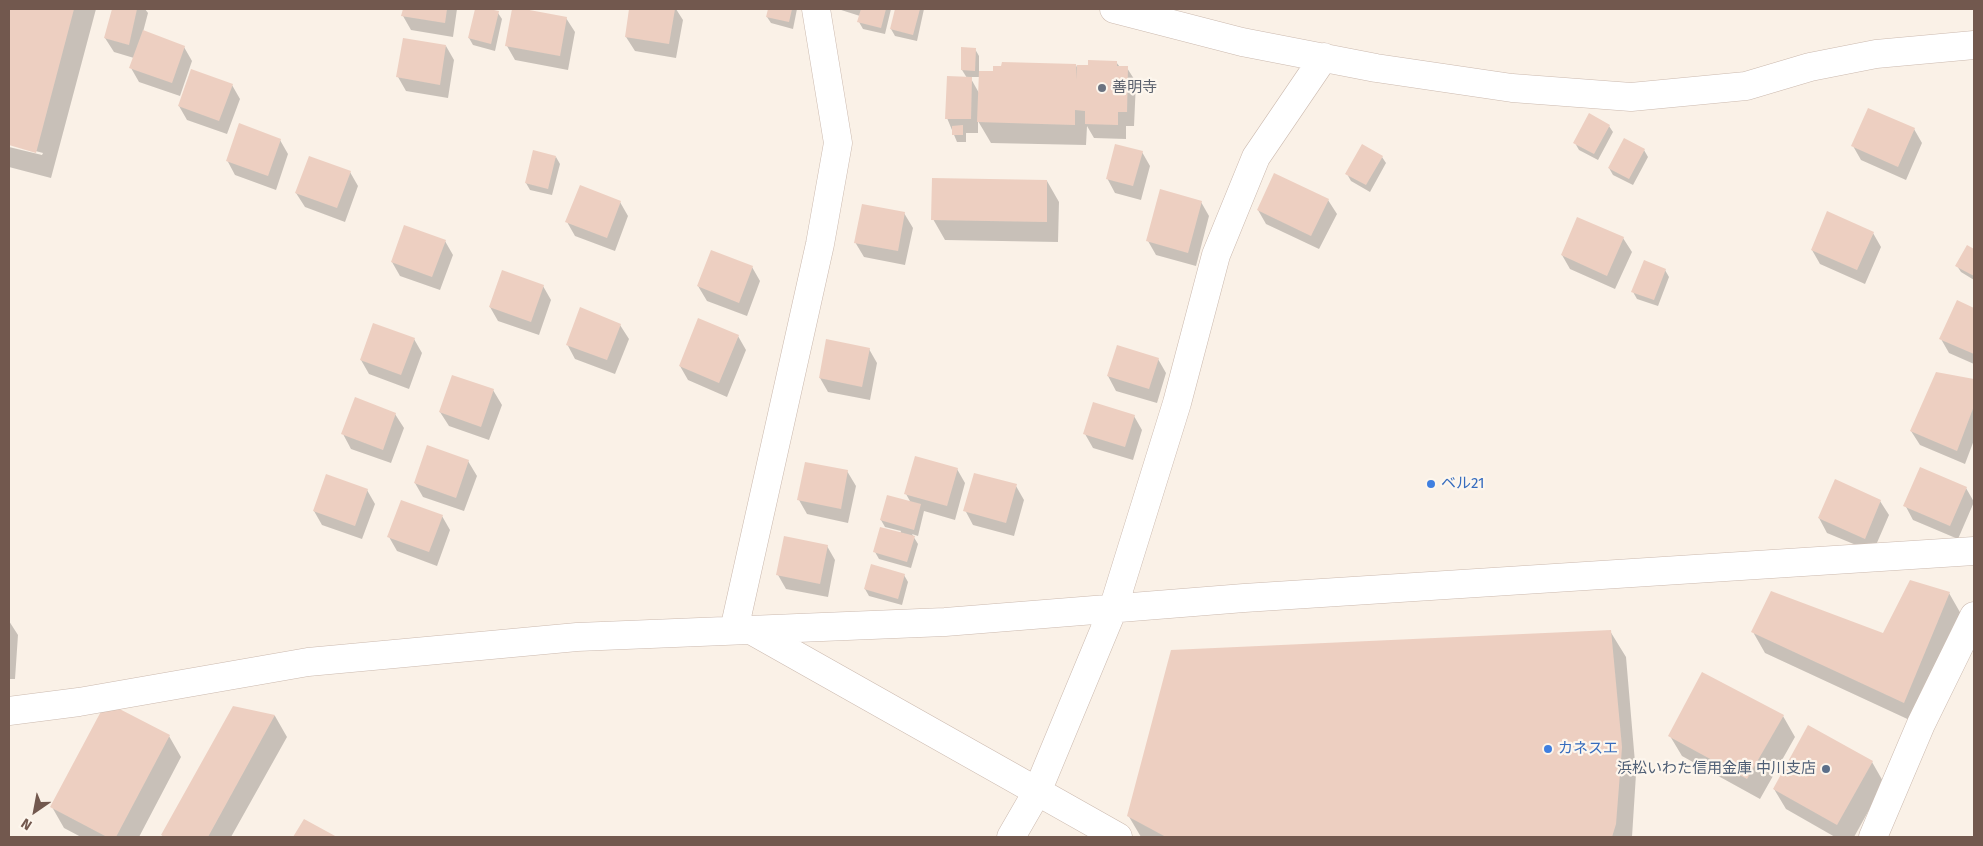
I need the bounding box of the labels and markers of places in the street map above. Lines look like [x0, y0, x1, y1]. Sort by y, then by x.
place label: 善明寺 [1112, 79, 1157, 97]
marker: 善明寺 [1096, 82, 1108, 94]
place label: ベル21 [1441, 475, 1485, 493]
marker: ベル21 [1425, 478, 1437, 490]
place label: カネスエ [1558, 740, 1618, 758]
marker: カネスエ [1542, 743, 1554, 755]
place label: 浜松いわた信用金庫 中川支店 [1617, 760, 1816, 778]
marker: 浜松いわた信用金庫 中川支店 [1820, 763, 1832, 775]

